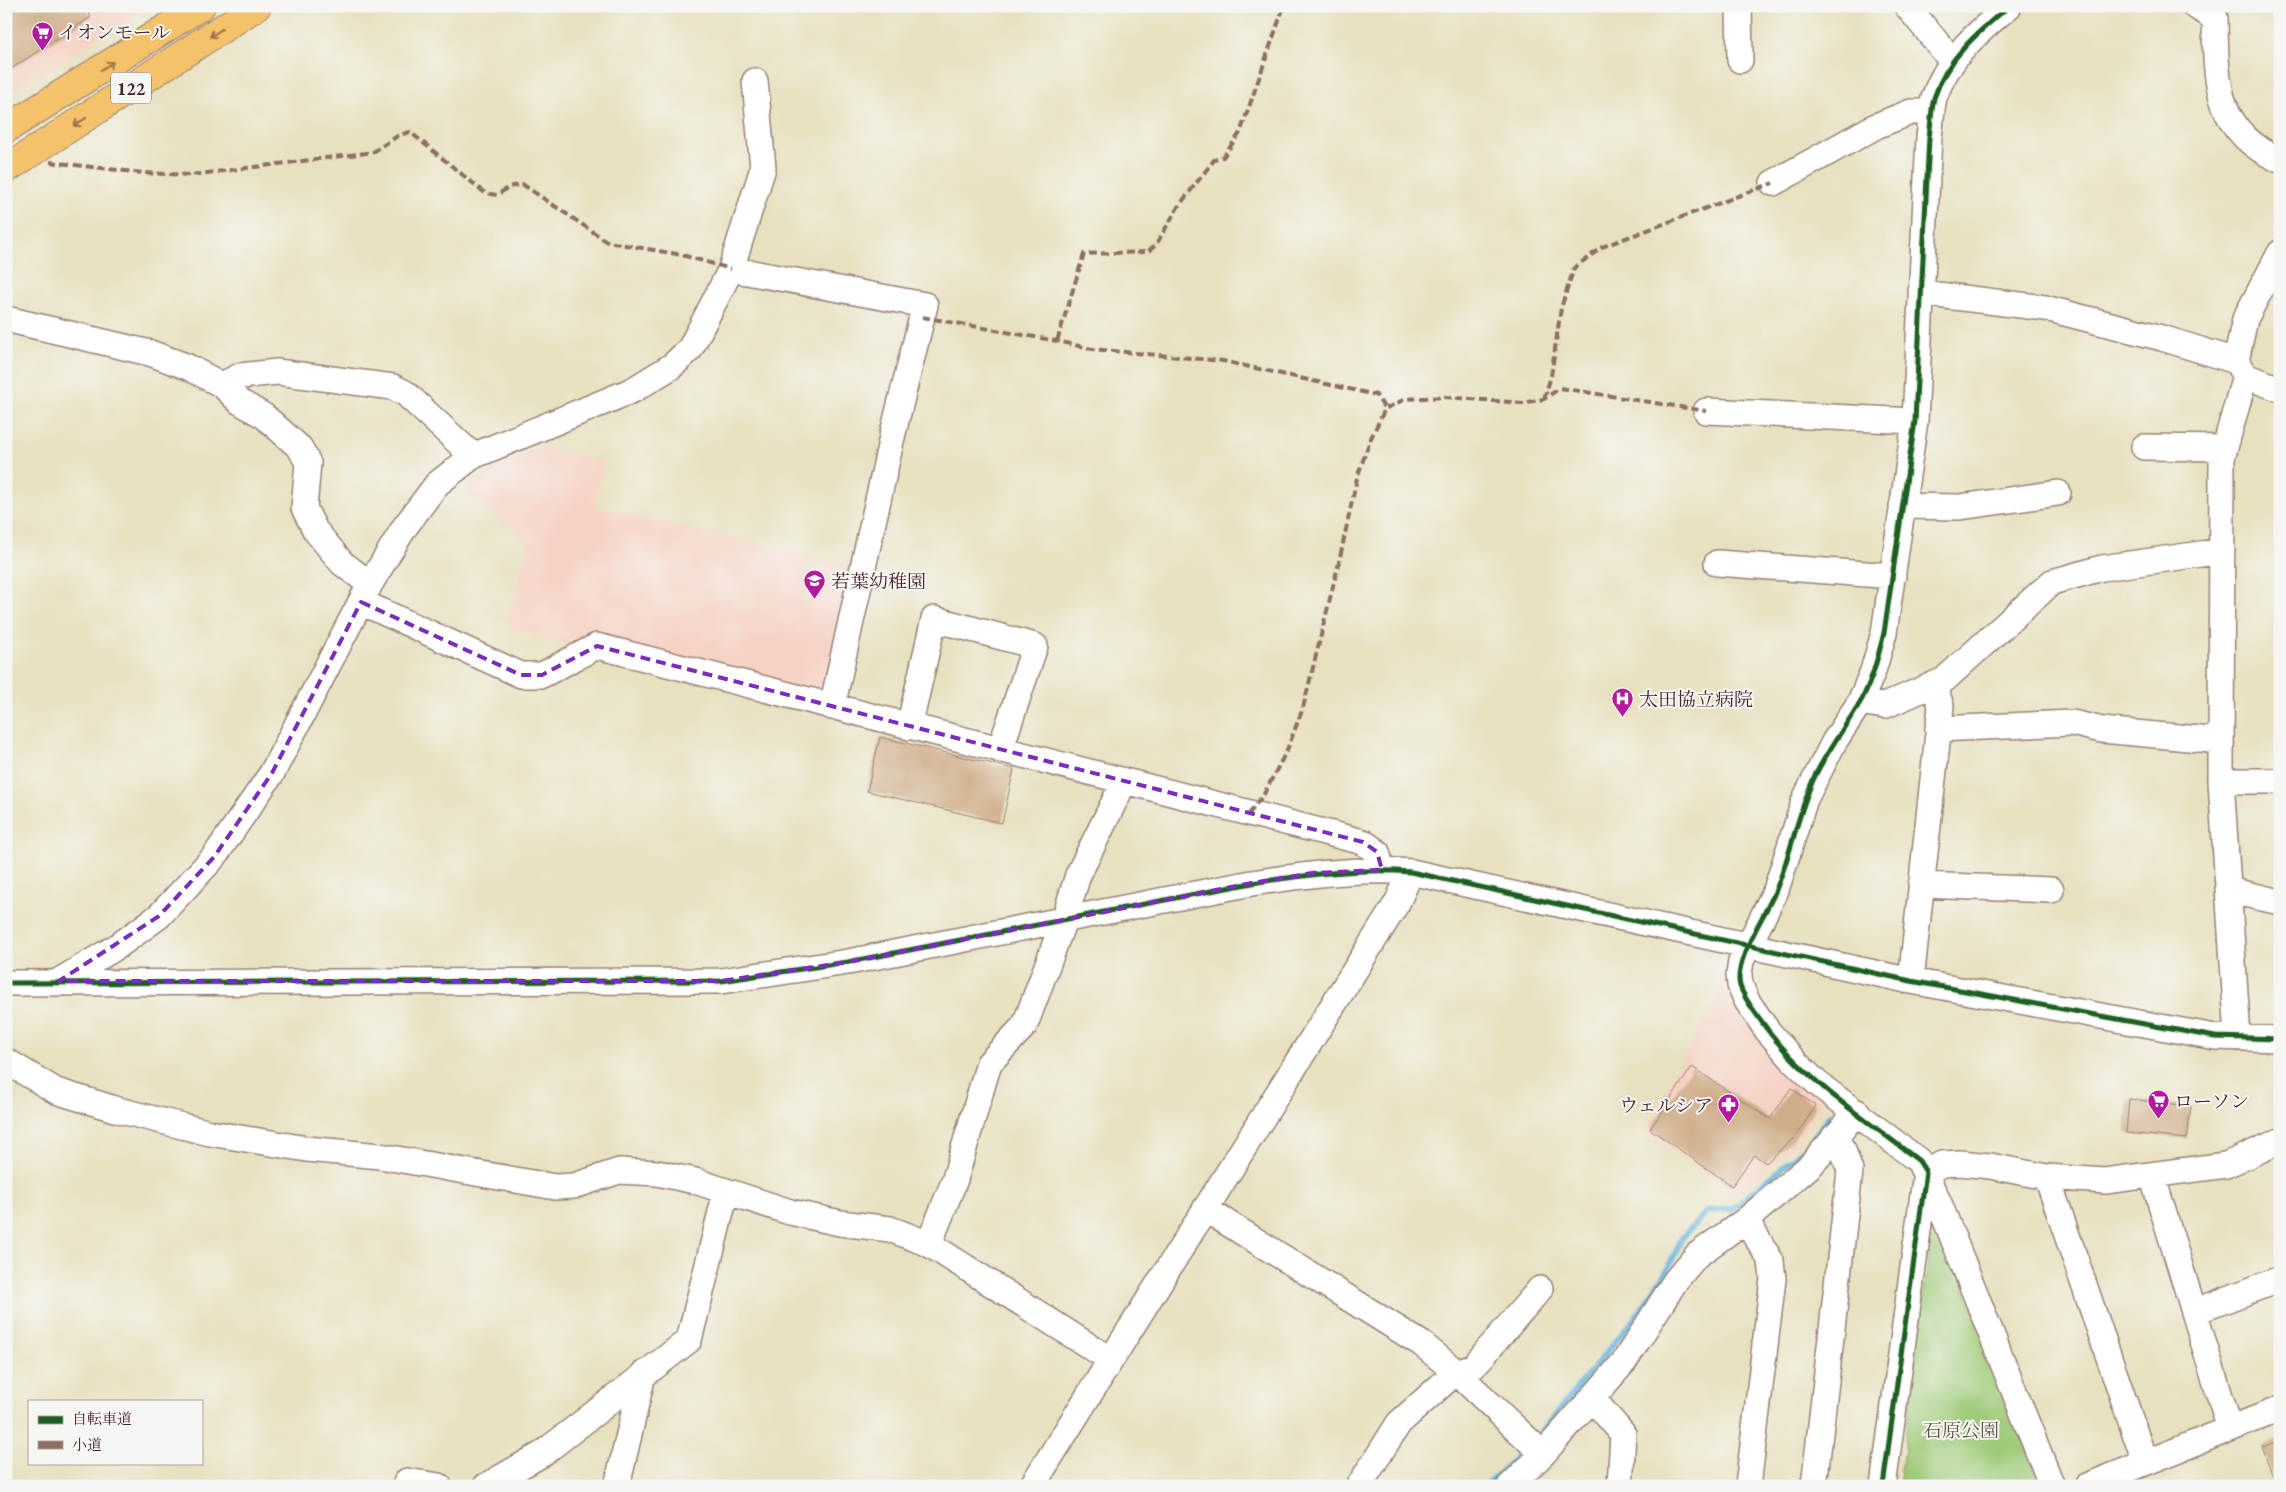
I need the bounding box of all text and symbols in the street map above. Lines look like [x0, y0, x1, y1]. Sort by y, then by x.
supermarket icon: イオンモール [30, 20, 54, 51]
place label: イオンモール [58, 20, 170, 45]
one-way arrow [209, 28, 223, 38]
one-way arrow [99, 61, 113, 71]
road number: 122 [111, 73, 151, 104]
one-way arrow [73, 117, 87, 127]
school or university icon: 若葉幼稚園 [803, 569, 827, 600]
place label: 若葉幼稚園 [831, 569, 926, 594]
hospital icon: 太田協立病院 [1611, 687, 1635, 718]
place label: 太田協立病院 [1639, 687, 1753, 712]
supermarket icon: ローソン [2146, 1089, 2170, 1120]
place label: ローソン [2174, 1089, 2249, 1114]
place label: ウェルシア [1619, 1093, 1713, 1118]
pharmacy icon: ウェルシア [1717, 1093, 1741, 1124]
legend [28, 1400, 202, 1464]
text: 自転車道 [72, 1409, 132, 1428]
park label: 石原公園 [1923, 1418, 1999, 1443]
text: 小道 [72, 1435, 102, 1454]

